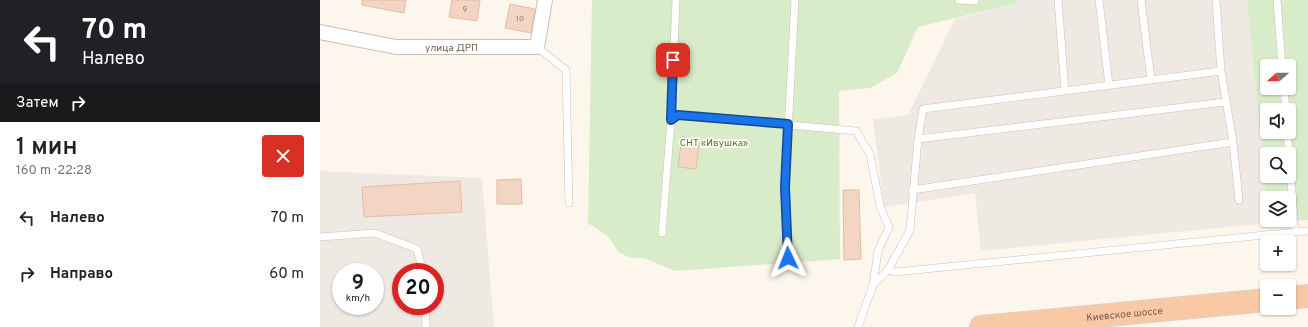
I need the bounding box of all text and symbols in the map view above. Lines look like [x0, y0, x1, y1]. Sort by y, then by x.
house number: 9 [463, 4, 468, 14]
text: 70 m [82, 13, 147, 49]
house number: 10 [516, 14, 524, 24]
icon: left [16, 16, 68, 68]
street label: улица ДРП [425, 42, 478, 55]
pin [656, 43, 690, 77]
text: Налево [82, 48, 145, 71]
icon: arrive [662, 49, 684, 71]
north arrow [1260, 59, 1296, 95]
map controls [1260, 59, 1296, 315]
icon: right [67, 92, 89, 114]
text: Затем [16, 94, 59, 113]
button: sound [1260, 103, 1296, 139]
text: 1 мин [16, 133, 77, 163]
button: close [262, 135, 304, 177]
park label: СНТ «Ивушка» [680, 137, 748, 150]
button: search [1260, 147, 1296, 183]
text: 160 m · 22:28 [16, 163, 92, 179]
button: layers [1260, 191, 1296, 227]
icon: left [16, 207, 38, 229]
text: Налево [50, 209, 105, 228]
text: 70 m [271, 209, 304, 228]
button: + [1260, 235, 1296, 271]
position arrow [767, 237, 809, 279]
icon: right [16, 263, 38, 285]
speed limit sign: 20 [392, 263, 444, 315]
text: Направо [50, 265, 113, 284]
text: 60 m [269, 265, 304, 284]
text: 9 [352, 271, 364, 297]
button: − [1260, 279, 1296, 315]
text: km/h [346, 292, 370, 305]
street label: Киевское шоссе [1086, 305, 1163, 325]

